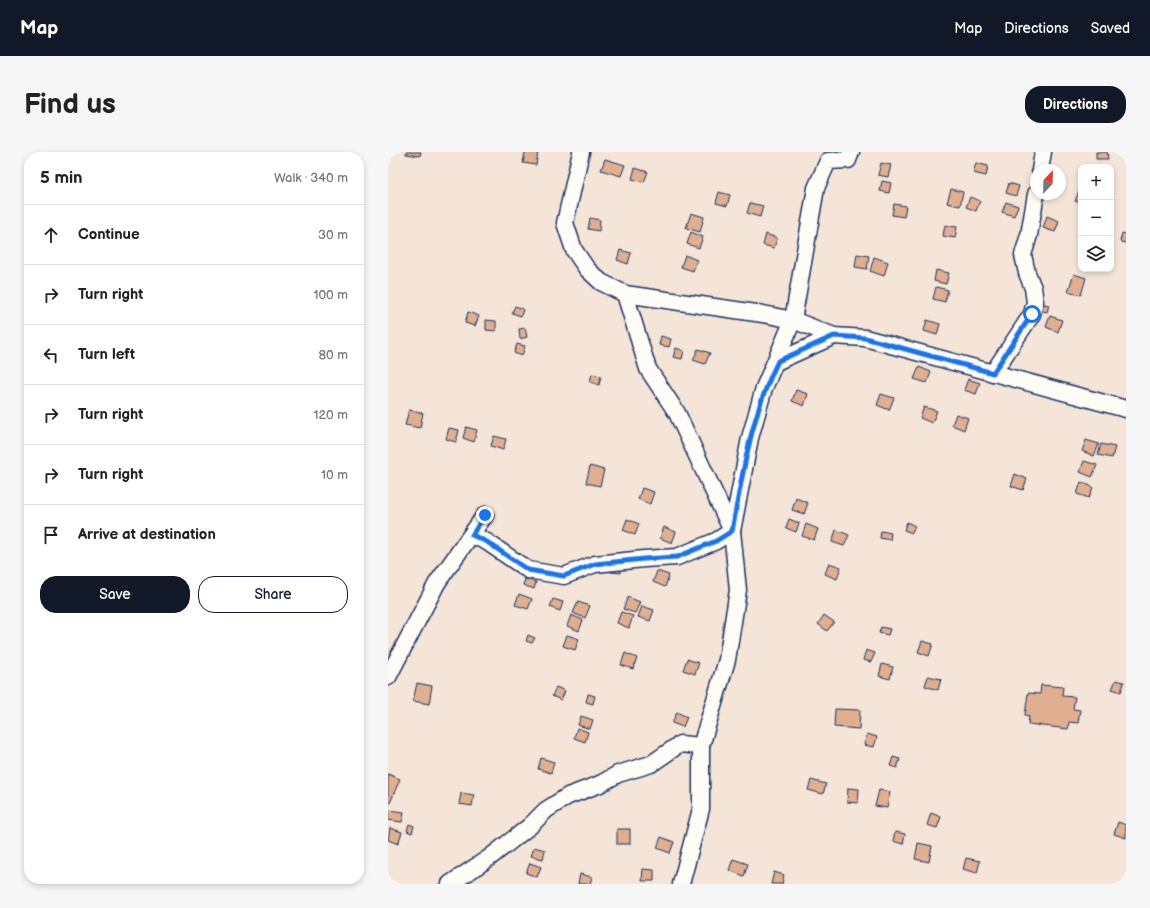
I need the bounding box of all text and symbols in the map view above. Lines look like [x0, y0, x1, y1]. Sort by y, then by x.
text: Map [20, 17, 58, 40]
text: Map [954, 20, 982, 37]
text: Directions [1004, 20, 1069, 37]
text: Saved [1091, 20, 1130, 37]
button: Directions [1025, 86, 1126, 123]
text: Find us [24, 88, 116, 121]
north arrow [1030, 164, 1066, 200]
map controls [1078, 164, 1114, 272]
button: + [1078, 164, 1114, 200]
text: 5 min [40, 168, 83, 188]
text: Walk · 340 m [274, 170, 348, 186]
button: − [1078, 200, 1114, 236]
icon: ahead [40, 224, 62, 246]
text: Continue [78, 225, 140, 244]
text: 30 m [318, 227, 348, 243]
button: layers [1078, 236, 1114, 272]
icon: right [40, 284, 62, 306]
text: Turn right [78, 285, 143, 304]
text: 100 m [313, 287, 348, 303]
route start [1023, 305, 1041, 323]
icon: left [40, 344, 62, 366]
text: Turn left [78, 345, 135, 364]
text: 80 m [319, 347, 348, 363]
icon: right [40, 404, 62, 426]
text: Turn right [78, 405, 143, 424]
text: 120 m [313, 407, 348, 423]
icon: right [40, 464, 62, 486]
text: Turn right [78, 465, 143, 484]
text: 10 m [321, 467, 348, 483]
route end [476, 506, 494, 524]
icon: arrive [40, 524, 62, 546]
text: Arrive at destination [78, 525, 216, 544]
button: Save [40, 576, 190, 613]
button: Share [198, 576, 348, 613]

